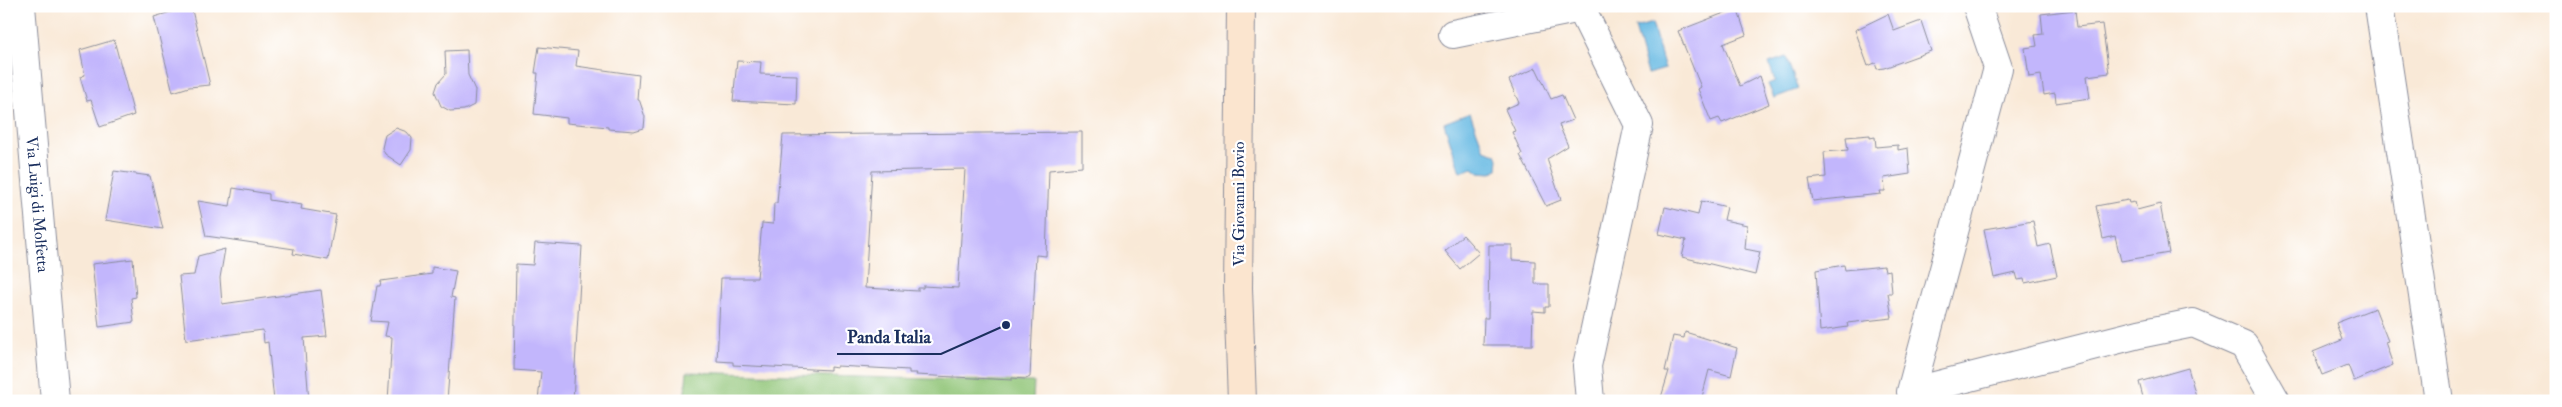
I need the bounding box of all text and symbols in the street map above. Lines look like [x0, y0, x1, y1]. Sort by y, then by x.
street label: Via Luigi di Molfetta [21, 136, 53, 274]
street label: Via Giovanni Bovio [1229, 141, 1249, 267]
callout: Panda Italia [837, 321, 941, 354]
text: Panda Italia [847, 326, 932, 349]

